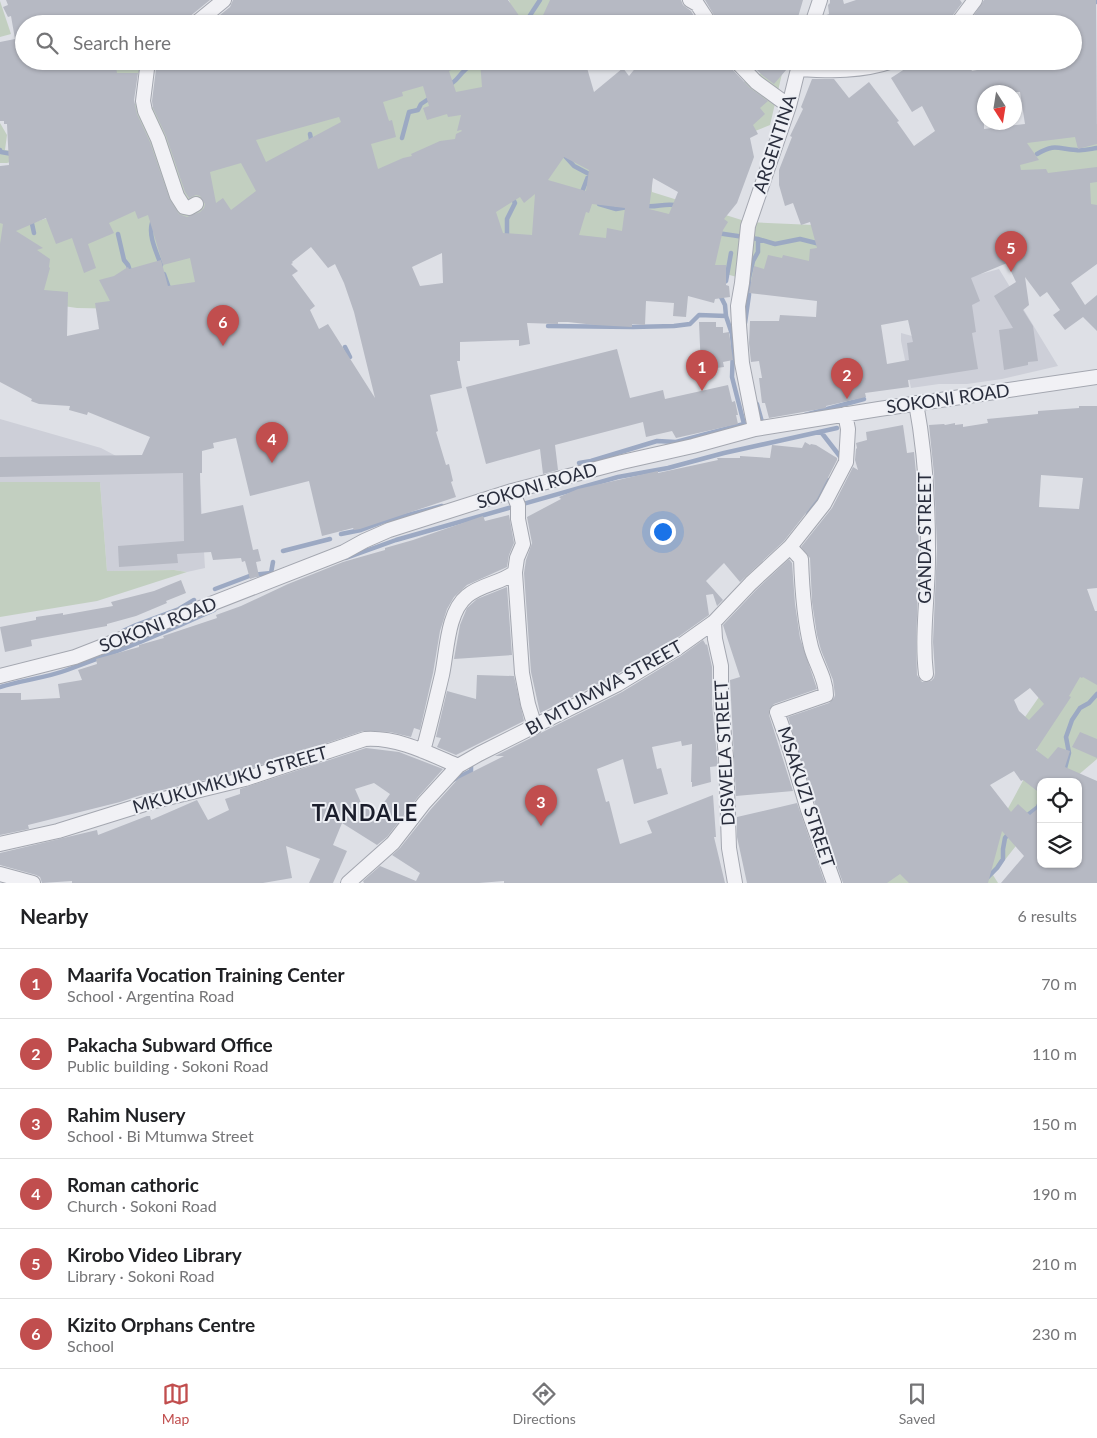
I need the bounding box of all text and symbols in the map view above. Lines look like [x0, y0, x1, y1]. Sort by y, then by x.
search box [15, 15, 1082, 70]
icon: search [33, 29, 61, 57]
text: Search here [73, 31, 171, 54]
north arrow [977, 85, 1022, 130]
street label: ARGENTINA [748, 91, 801, 196]
pin: 5 [995, 231, 1027, 272]
pin: 6 [207, 305, 239, 346]
pin: 1 [686, 350, 718, 391]
pin: 2 [831, 358, 863, 399]
street label: SOKONI ROAD [885, 378, 1011, 418]
pin: 4 [256, 422, 288, 463]
street label: SOKONI ROAD [474, 457, 599, 513]
street label: GANDA STREET [913, 472, 935, 604]
your location [650, 519, 676, 545]
street label: SOKONI ROAD [96, 592, 220, 657]
street label: BI MTUMWA STREET [521, 635, 686, 739]
street label: DISWELA STREET [709, 679, 739, 827]
street label: MSAKUZI STREET [774, 723, 840, 870]
street label: MKUKUMKUKU STREET [130, 741, 330, 817]
map controls [1037, 778, 1082, 868]
button: locate [1037, 778, 1082, 823]
pin: 3 [525, 785, 557, 826]
district label: TANDALE [312, 799, 418, 826]
button: layers [1037, 823, 1082, 868]
text: Nearby [20, 903, 88, 928]
text: 6 results [1017, 906, 1077, 925]
text: Maarifa Vocation Training Center [67, 963, 345, 986]
text: 1 [31, 974, 41, 993]
text: 70 m [1041, 974, 1077, 993]
text: School · Argentina Road [67, 986, 234, 1005]
text: Pakacha Subward Office [67, 1033, 273, 1056]
text: 2 [31, 1044, 41, 1063]
text: 110 m [1032, 1044, 1077, 1063]
text: Public building · Sokoni Road [67, 1056, 268, 1075]
text: Rahim Nusery [67, 1103, 186, 1126]
text: 3 [31, 1114, 41, 1133]
text: 150 m [1032, 1114, 1077, 1133]
text: School · Bi Mtumwa Street [67, 1126, 254, 1145]
text: Roman cathoric [67, 1173, 199, 1196]
text: 4 [31, 1184, 41, 1203]
text: 190 m [1032, 1184, 1077, 1203]
text: Church · Sokoni Road [67, 1196, 217, 1215]
text: Kirobo Video Library [67, 1243, 242, 1266]
text: 5 [31, 1254, 41, 1273]
text: 210 m [1032, 1254, 1077, 1273]
text: Library · Sokoni Road [67, 1266, 215, 1285]
text: Kizito Orphans Centre [67, 1313, 255, 1336]
text: 6 [31, 1324, 41, 1343]
text: 230 m [1032, 1324, 1077, 1343]
text: School [67, 1336, 114, 1355]
tab: Map [162, 1380, 190, 1427]
tab: Directions [513, 1380, 576, 1427]
tab: Saved [899, 1380, 935, 1427]

